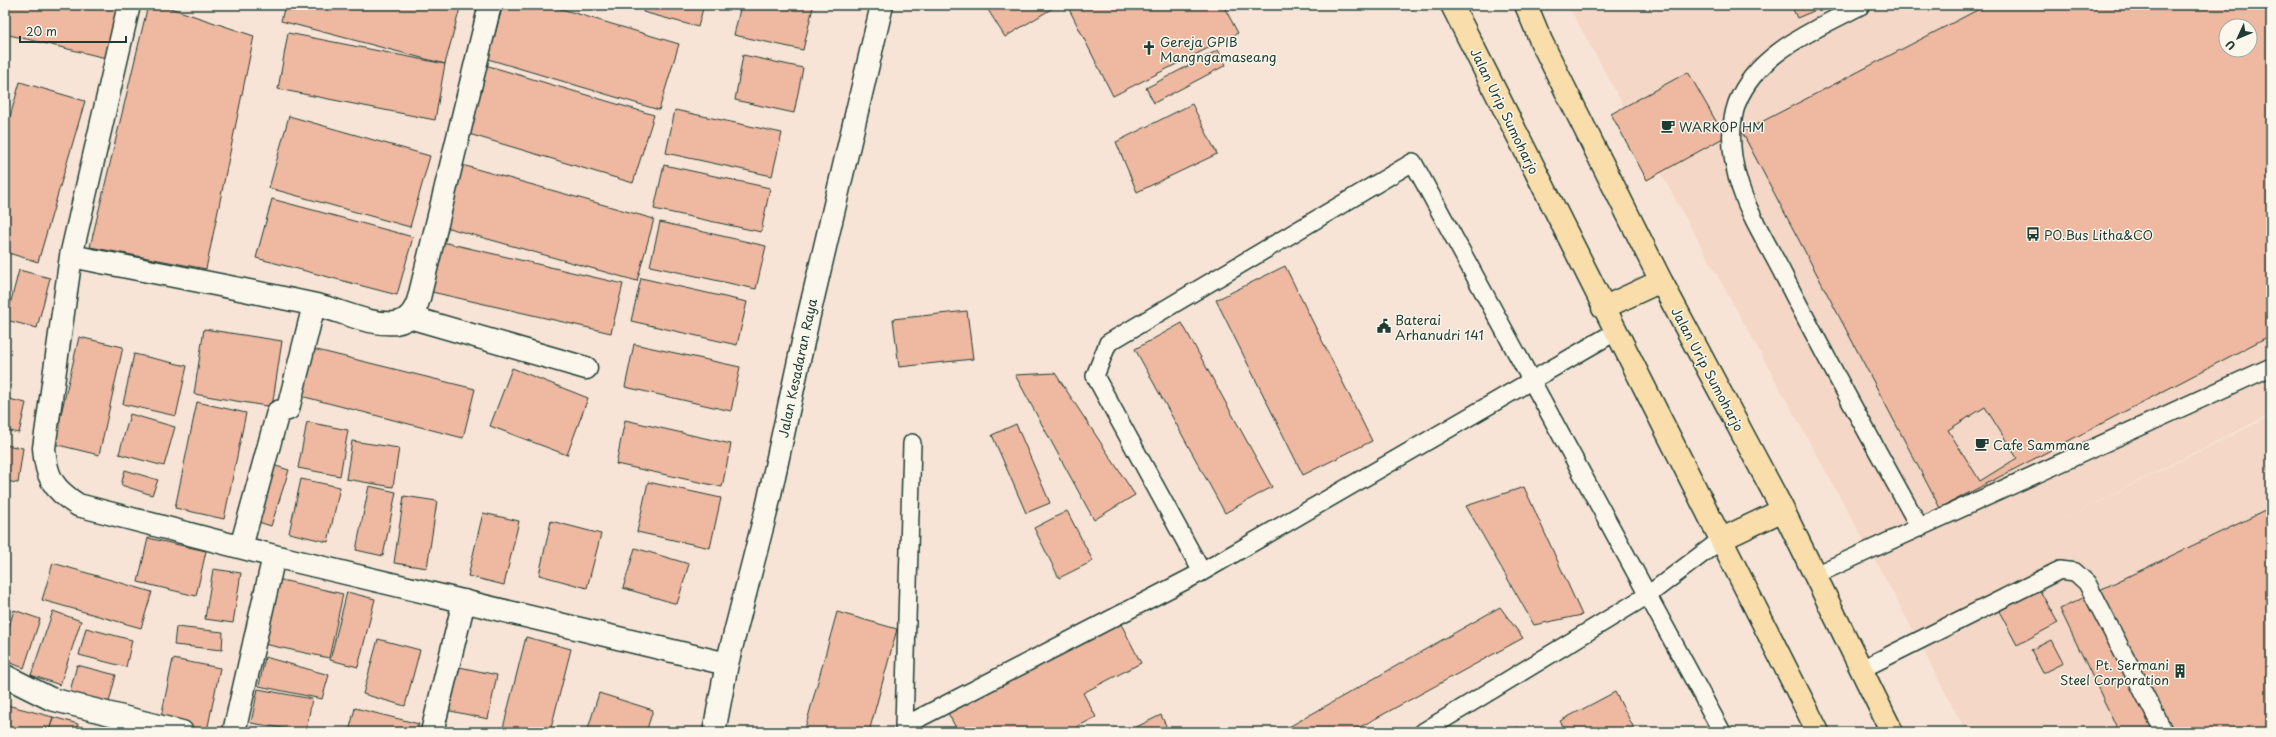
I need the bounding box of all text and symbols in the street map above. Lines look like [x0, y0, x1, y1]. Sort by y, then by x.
scale bar [20, 18, 126, 44]
north arrow [2218, 18, 2258, 58]
text: 20 m [26, 22, 57, 40]
place label: Gereja GPIB Mangngamaseang [1160, 32, 1276, 66]
text: U [2221, 36, 2239, 54]
church icon: Gereja GPIB Mangngamaseang [1141, 40, 1157, 56]
street label: Jalan Urip Sumoharjo [1466, 45, 1544, 177]
place label: WARKOP HM [1679, 117, 1764, 136]
cafe icon: WARKOP HM [1660, 118, 1676, 134]
place label: PO.Bus Litha&CO [2044, 225, 2153, 244]
bus stop icon: PO.Bus Litha&CO [2025, 226, 2041, 242]
street label: Jalan Kesadaran Raya [773, 296, 821, 439]
street label: Jalan Urip Sumoharjo [1667, 303, 1749, 435]
place label: Baterai Arhanudri 141 [1395, 310, 1484, 344]
public building icon: Baterai Arhanudri 141 [1376, 318, 1392, 334]
place label: Cafe Sammane [1993, 435, 2090, 454]
cafe icon: Cafe Sammane [1974, 436, 1990, 452]
place label: Pt. Sermani Steel Corporation [2060, 655, 2169, 689]
building icon: Pt. Sermani Steel Corporation [2172, 663, 2188, 679]

